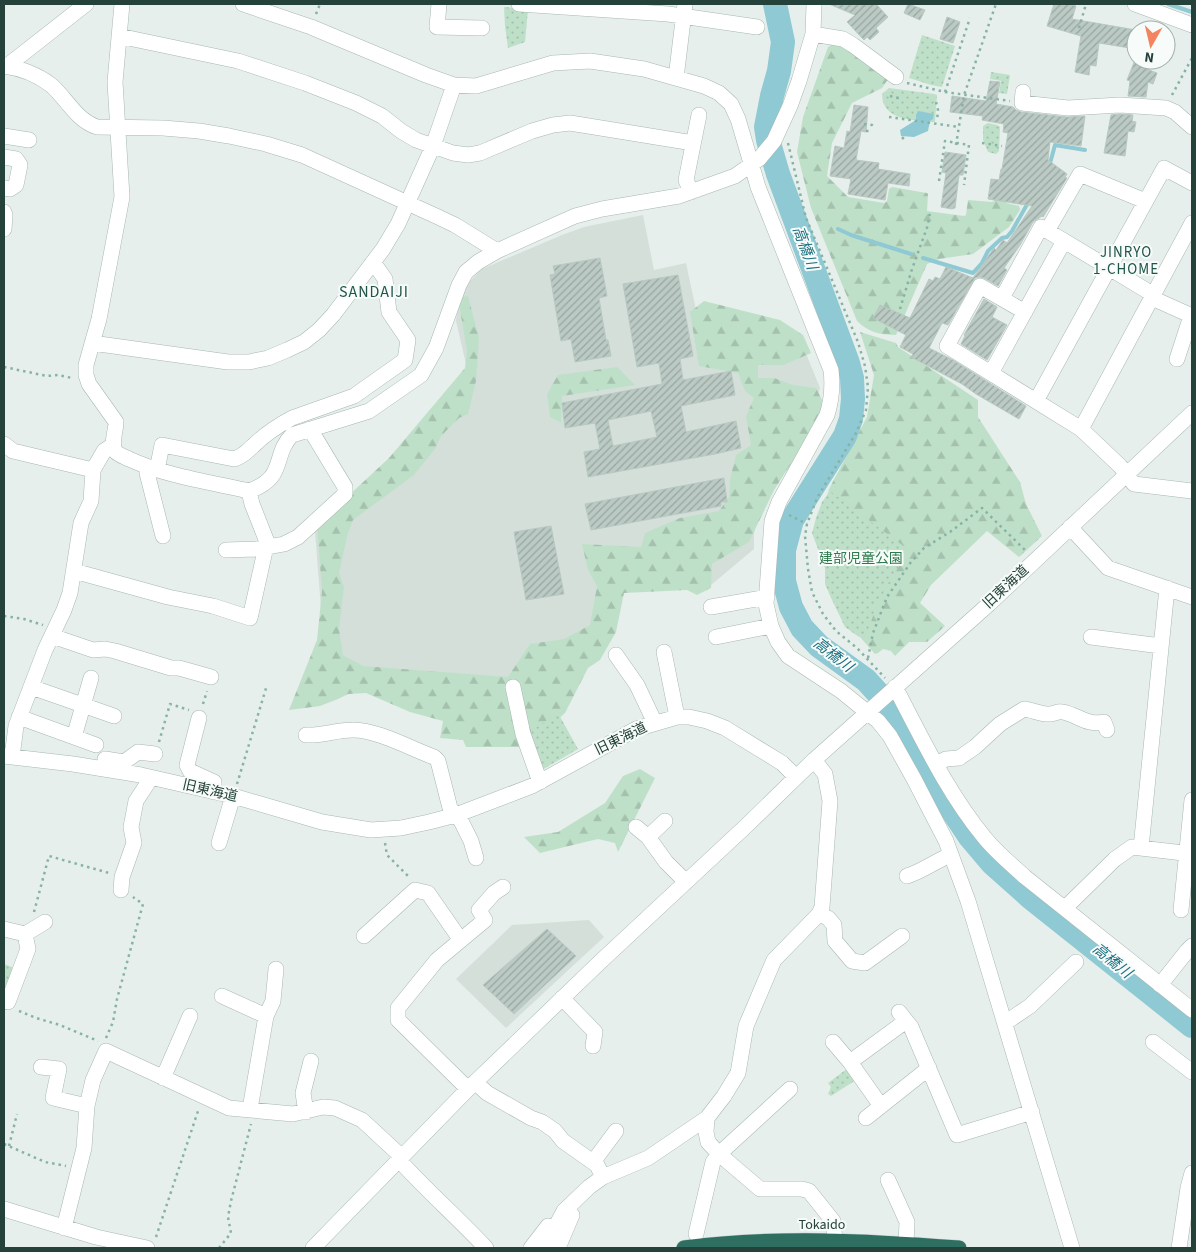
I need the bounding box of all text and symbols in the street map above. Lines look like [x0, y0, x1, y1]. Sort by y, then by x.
north arrow [1126, 20, 1176, 70]
text: N [1143, 46, 1155, 67]
water label: 高橋川 [787, 223, 823, 275]
district label: JINRYO 1-CHOME [1093, 242, 1159, 280]
district label: SANDAIJI [339, 281, 409, 303]
park label: 建部児童公園 [819, 549, 903, 569]
street label: 旧東海道 [979, 561, 1033, 613]
water label: 高橋川 [809, 633, 859, 678]
street label: 旧東海道 [591, 718, 651, 760]
street label: 旧東海道 [180, 775, 240, 807]
water label: 高橋川 [1088, 939, 1138, 985]
street label: Tokaido [799, 1215, 845, 1235]

